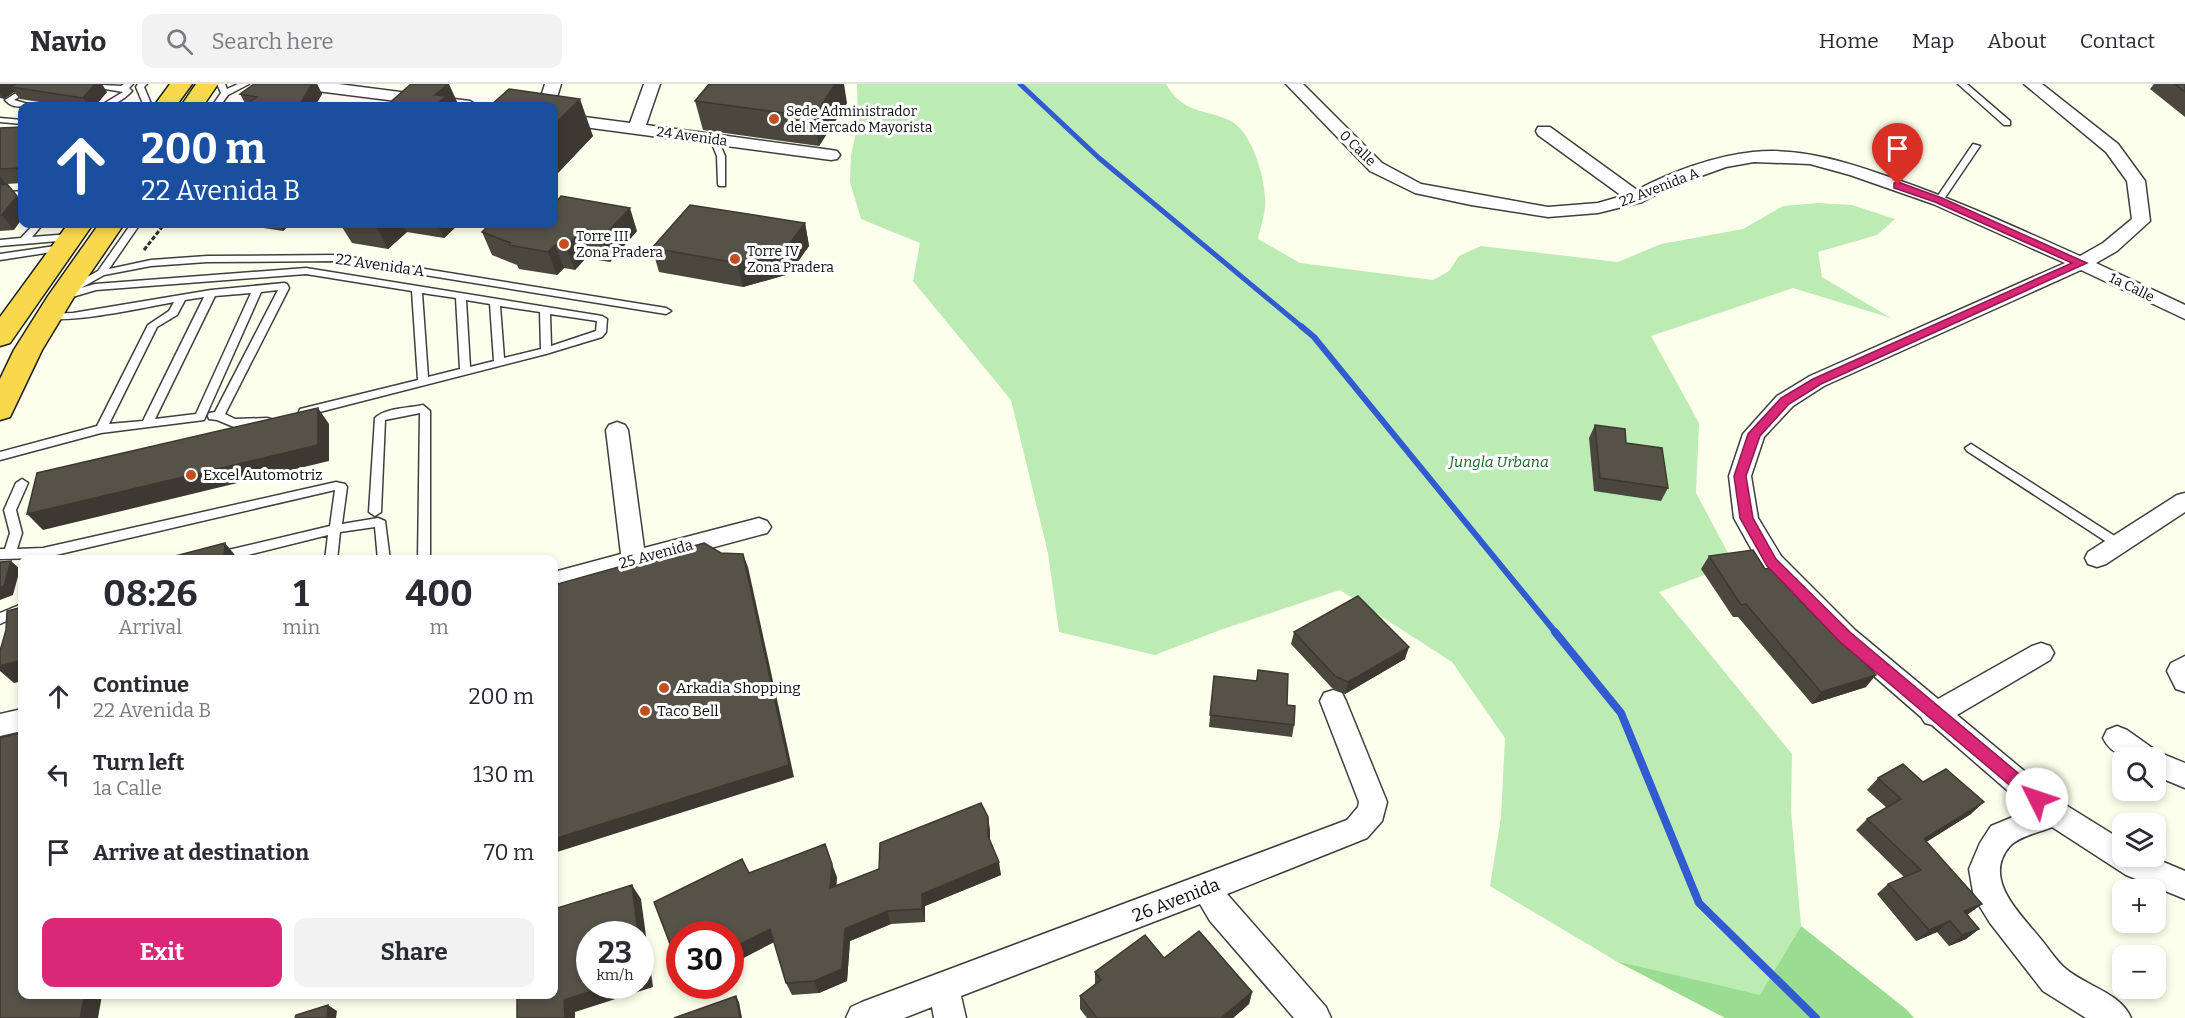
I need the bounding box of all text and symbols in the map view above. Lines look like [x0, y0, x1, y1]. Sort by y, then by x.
search box [142, 14, 562, 68]
text: Navio [30, 25, 106, 58]
icon: search [163, 25, 196, 58]
text: Search here [211, 28, 334, 55]
text: Home [1819, 28, 1879, 54]
text: Map [1912, 28, 1954, 54]
text: About [1987, 28, 2047, 54]
text: Contact [2080, 28, 2155, 54]
place label: Sede Administrador del Mercado Mayorista [786, 103, 933, 136]
marker: Sede Administrador del Mercado Mayorista [767, 112, 781, 126]
street label: 24 Avenida [655, 123, 729, 150]
pin [1872, 123, 1923, 185]
text: 200 m [141, 124, 266, 174]
icon: ahead [42, 126, 120, 204]
street label: 0 Calle [1336, 127, 1379, 170]
icon: arrive [1881, 132, 1914, 165]
street label: 22 Avenida A [1617, 165, 1701, 210]
text: 22 Avenida B [141, 175, 300, 207]
place label: Torre III Zona Pradera [576, 228, 663, 261]
marker: Torre III Zona Pradera [557, 237, 571, 251]
place label: Torre IV Zona Pradera [747, 243, 834, 276]
street label: 22 Avenida A [334, 250, 426, 280]
marker: Torre IV Zona Pradera [728, 252, 742, 266]
street label: 1a Calle [2106, 269, 2157, 306]
park label: Jungla Urbana [1447, 453, 1549, 471]
place label: Excel Automotriz [203, 466, 322, 484]
marker: Excel Automotriz [184, 468, 198, 482]
street label: 25 Avenida [617, 535, 695, 573]
text: 08:26 [103, 572, 198, 616]
text: 1 [294, 572, 309, 616]
text: 400 [405, 572, 473, 616]
text: Arrival [119, 615, 182, 639]
text: min [283, 615, 320, 639]
text: m [430, 615, 449, 639]
text: Continue [93, 671, 189, 698]
place label: Arkadia Shopping [676, 679, 801, 697]
icon: ahead [42, 680, 75, 713]
marker: Arkadia Shopping [657, 681, 671, 695]
text: 200 m [468, 683, 534, 710]
text: 22 Avenida B [93, 698, 211, 722]
place label: Taco Bell [657, 702, 719, 720]
marker: Taco Bell [638, 704, 652, 718]
map controls [2112, 747, 2166, 999]
button: search [2112, 747, 2166, 801]
text: Turn left [93, 749, 185, 776]
icon: left [42, 758, 75, 791]
text: 130 m [473, 761, 534, 788]
position arrow [2005, 767, 2069, 831]
text: 1a Calle [93, 776, 162, 800]
button: layers [2112, 813, 2166, 867]
icon: arrive [42, 836, 75, 869]
text: Arrive at destination [93, 839, 309, 866]
text: 70 m [484, 839, 534, 866]
street label: 26 Avenida [1129, 873, 1223, 927]
button: + [2112, 879, 2166, 933]
button: Exit [42, 918, 282, 987]
button: Share [294, 918, 534, 987]
speed limit sign: 30 [666, 921, 744, 999]
text: 23 [598, 935, 632, 971]
button: − [2112, 945, 2166, 999]
text: km/h [596, 966, 634, 984]

